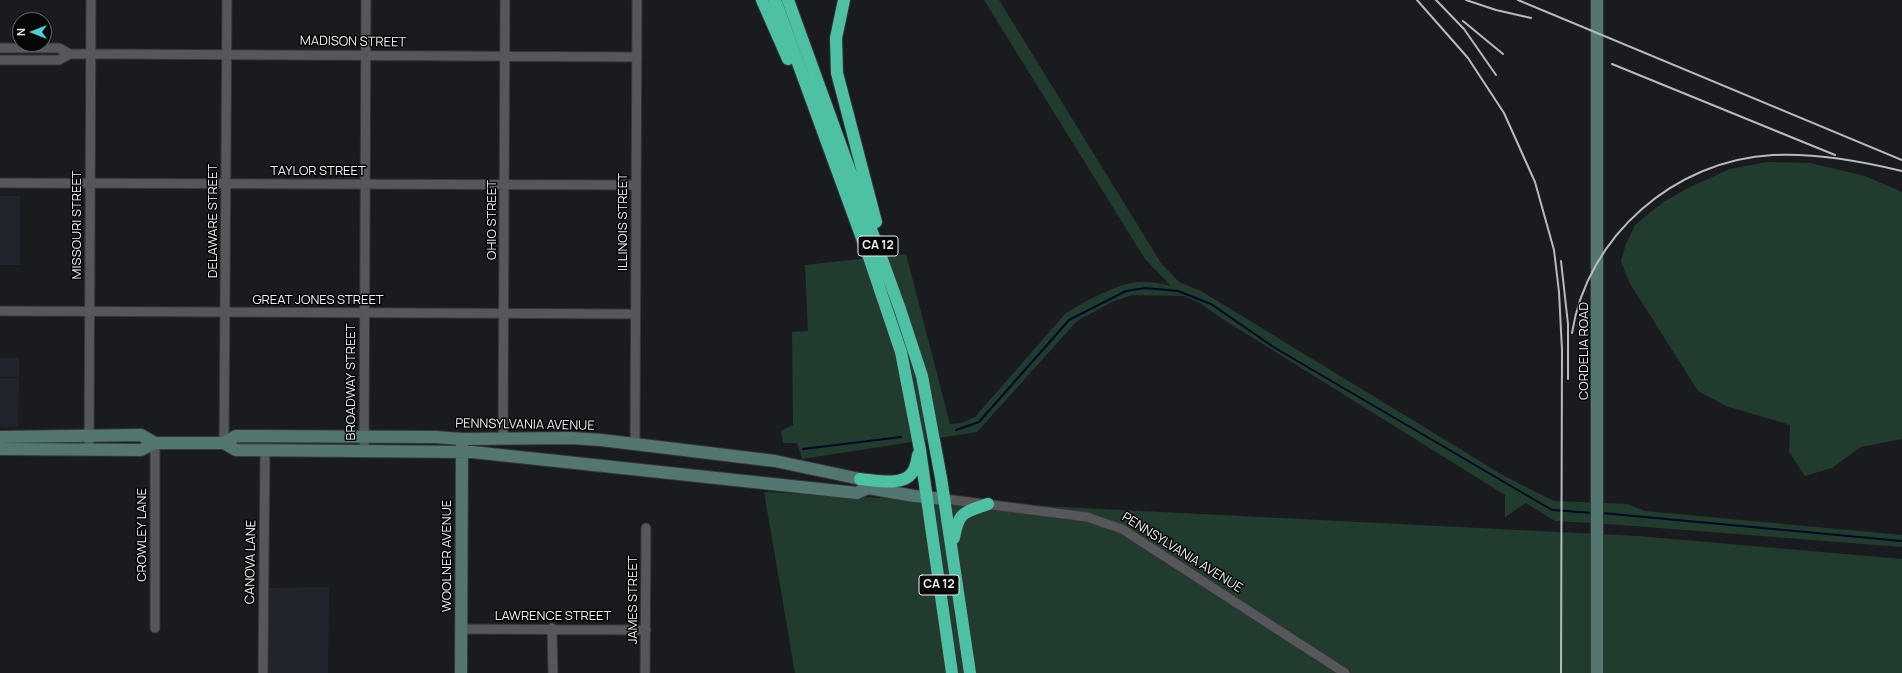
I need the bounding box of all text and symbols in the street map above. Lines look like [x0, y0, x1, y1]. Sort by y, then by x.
north arrow [12, 12, 52, 52]
text: N [13, 28, 28, 36]
street label: MADISON STREET [300, 33, 406, 51]
street label: TAYLOR STREET [270, 163, 366, 179]
street label: DELAWARE STREET [205, 164, 221, 278]
street label: MISSOURI STREET [69, 170, 85, 280]
street label: ILLINOIS STREET [615, 173, 631, 271]
street label: OHIO STREET [484, 180, 500, 260]
road number: CA 12 [858, 236, 898, 256]
street label: GREAT JONES STREET [252, 292, 384, 308]
street label: CORDELIA ROAD [1576, 302, 1592, 400]
street label: BROADWAY STREET [343, 324, 359, 440]
street label: PENNSYLVANIA AVENUE [455, 416, 595, 434]
street label: CROWLEY LANE [134, 488, 150, 582]
street label: WOOLNER AVENUE [439, 500, 455, 612]
street label: PENNSYLVANIA AVENUE [1119, 509, 1245, 597]
street label: CANOVA LANE [242, 520, 260, 604]
street label: JAMES STREET [625, 555, 641, 645]
road number: CA 12 [919, 575, 959, 595]
street label: LAWRENCE STREET [495, 608, 611, 624]

